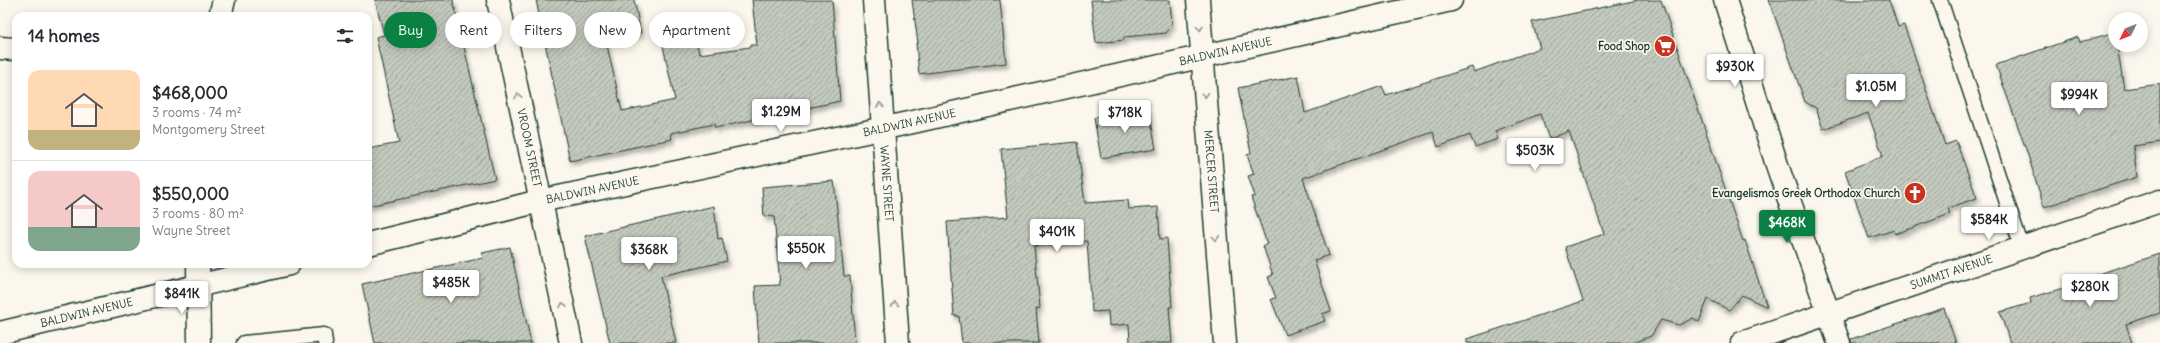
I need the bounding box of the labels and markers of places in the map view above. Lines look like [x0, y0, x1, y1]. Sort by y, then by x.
supermarket icon: Food Shop [1652, 33, 1678, 59]
place label: Food Shop [1598, 39, 1650, 54]
pin: $930K [1707, 54, 1763, 88]
pin: $1.05M [1843, 74, 1909, 108]
pin: $994K [2051, 82, 2107, 116]
pin: $1.29M [748, 99, 814, 133]
pin: $718K [1097, 100, 1153, 134]
pin: $503K [1507, 138, 1563, 172]
church icon: Evangelismos Greek Orthodox Church [1902, 180, 1928, 206]
place label: Evangelismos Greek Orthodox Church [1712, 186, 1901, 201]
pin: $584K [1961, 207, 2017, 241]
pin: $468K [1759, 210, 1815, 244]
pin: $401K [1029, 219, 1085, 253]
pin: $550K [778, 236, 834, 270]
pin: $368K [621, 237, 677, 271]
pin: $485K [423, 270, 479, 304]
pin: $280K [2062, 274, 2118, 308]
pin: $841K [154, 281, 210, 315]

